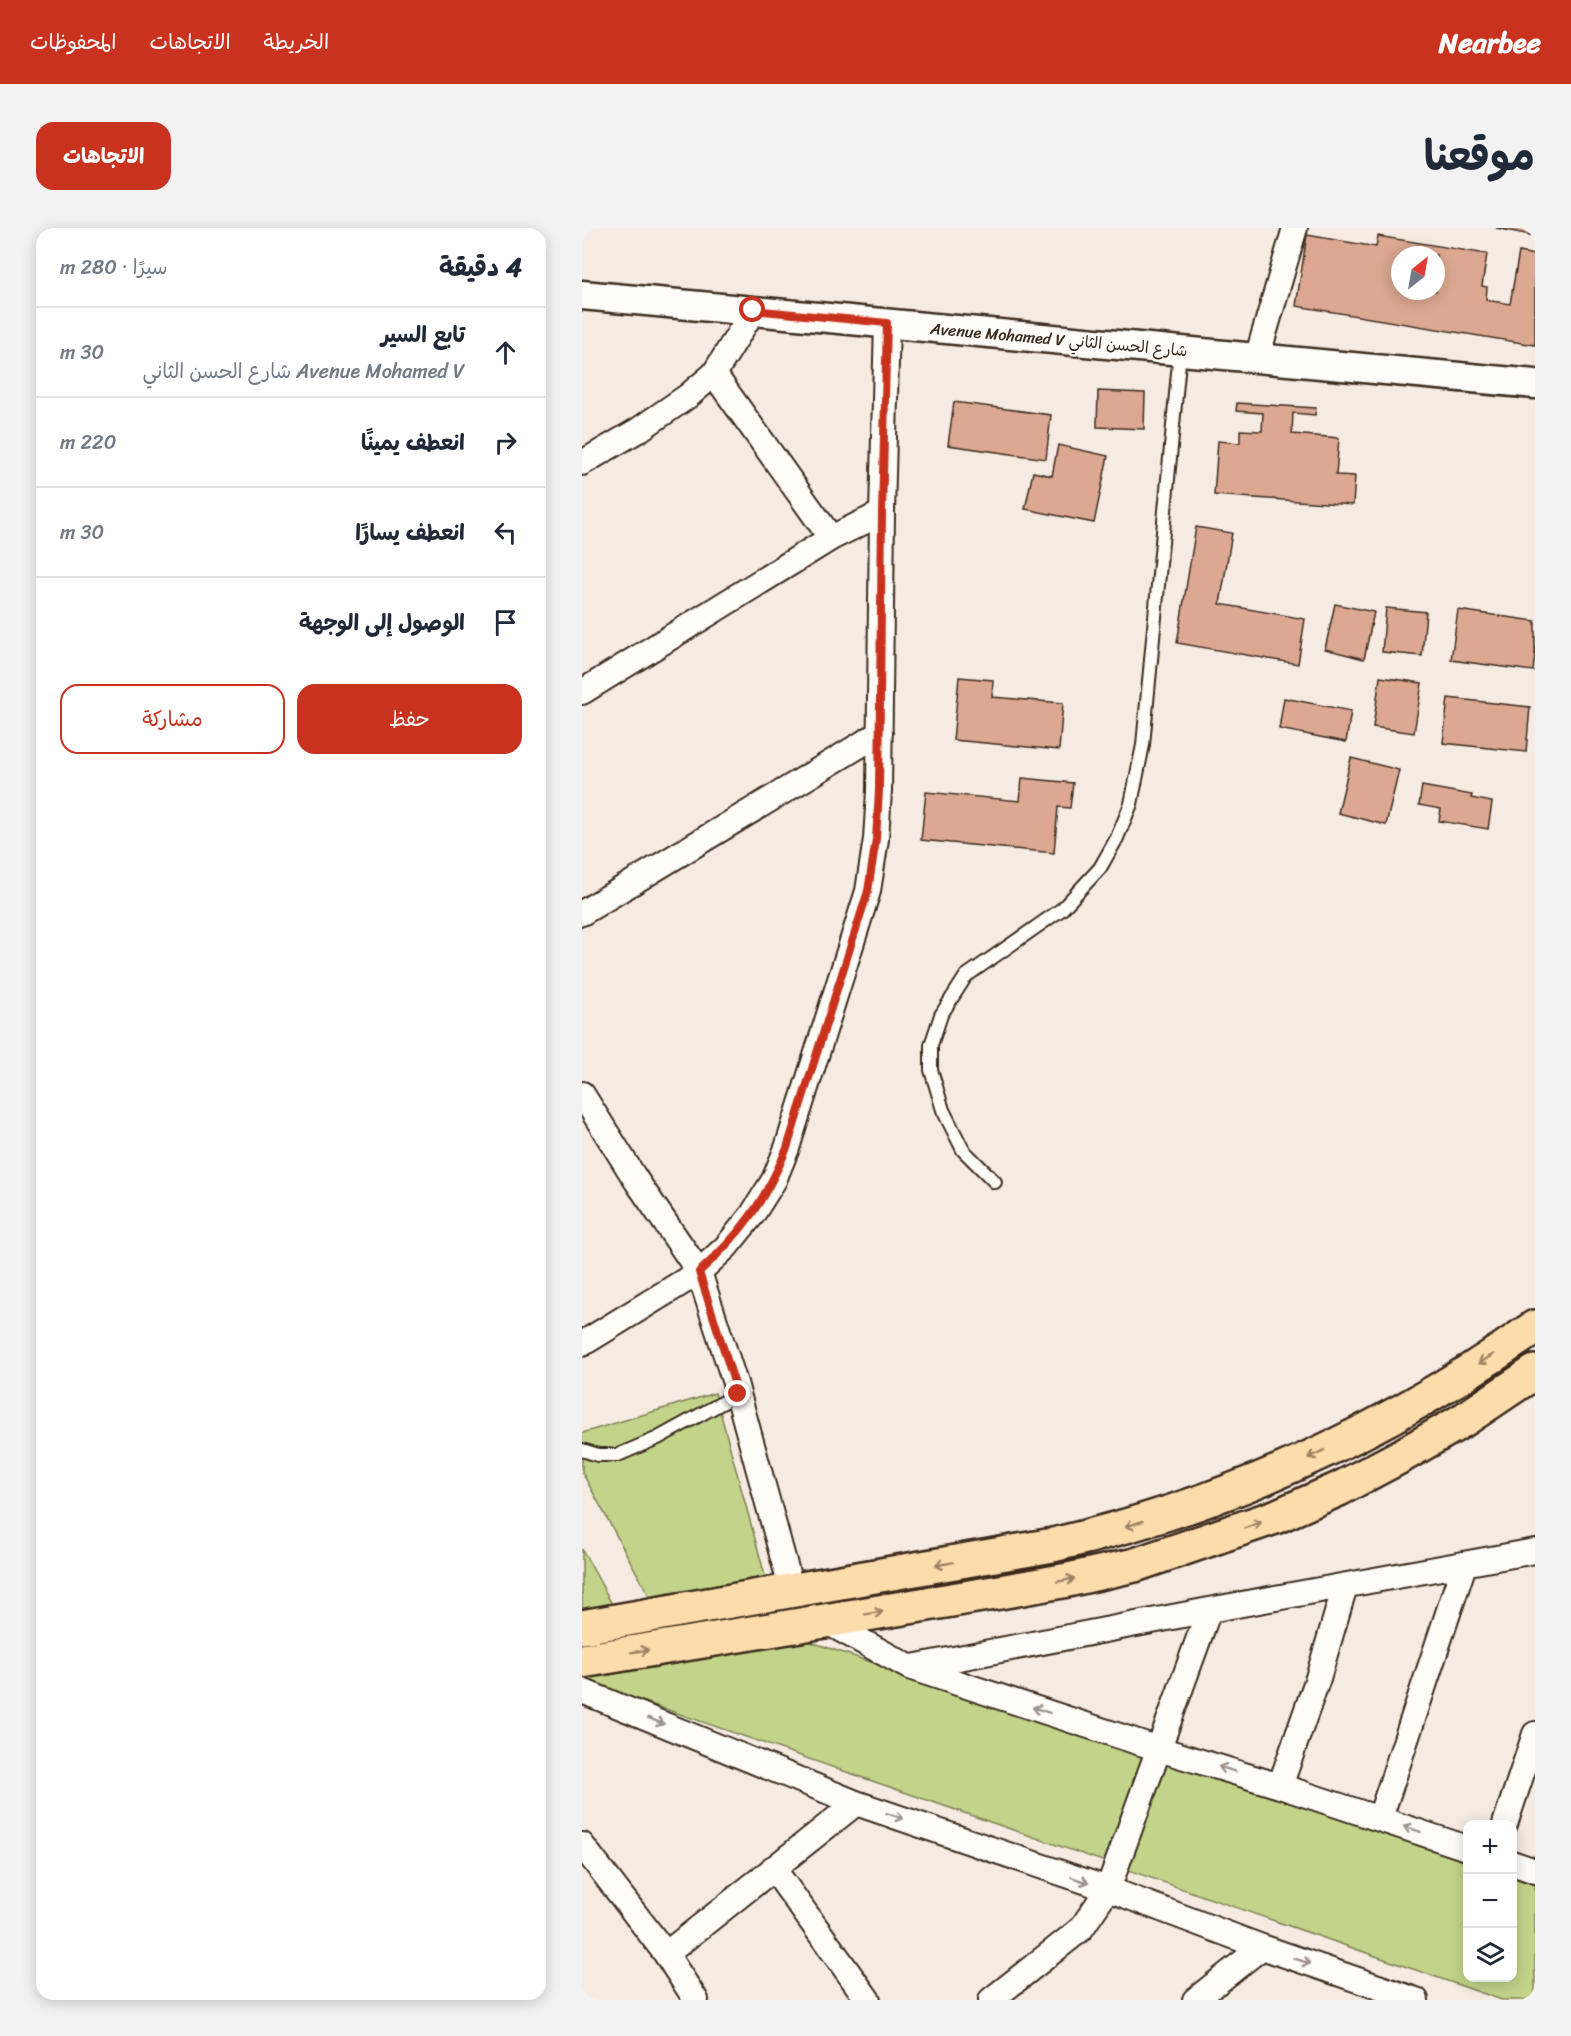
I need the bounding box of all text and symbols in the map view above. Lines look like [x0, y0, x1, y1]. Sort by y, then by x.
text: Nearbee [1439, 18, 1541, 67]
text: المحفوظات [30, 23, 116, 61]
text: الاتجاهات [149, 23, 231, 61]
text: الخريطة [264, 23, 329, 61]
text: موقعنا [1424, 119, 1535, 193]
button: الاتجاهات [36, 122, 171, 190]
text: 4 دقيقة [439, 244, 522, 290]
north arrow [1391, 246, 1445, 300]
text: سيرًا · 280 m [60, 250, 167, 285]
route start [739, 296, 765, 322]
street label: Avenue Mohamed V شارع الحسن الثاني [928, 314, 1189, 365]
text: تابع السير [381, 315, 465, 354]
text: 30 m [60, 335, 104, 370]
icon: ahead [489, 336, 522, 369]
text: Avenue Mohamed V شارع الحسن الثاني [142, 354, 465, 389]
text: انعطف يمينًا [361, 423, 465, 462]
text: 220 m [60, 425, 116, 460]
icon: right [489, 426, 522, 459]
text: انعطف يسارًا [355, 513, 465, 552]
text: 30 m [60, 515, 104, 550]
icon: left [489, 516, 522, 549]
text: الوصول إلى الوجهة [299, 603, 465, 642]
icon: arrive [489, 606, 522, 639]
button: مشاركة [60, 684, 285, 754]
button: حفظ [297, 684, 522, 754]
one-way arrow [1478, 1353, 1495, 1366]
route end [724, 1380, 750, 1406]
one-way arrow [1308, 1449, 1326, 1461]
one-way arrow [1125, 1519, 1144, 1530]
one-way arrow [1243, 1519, 1261, 1530]
one-way arrow [934, 1559, 954, 1570]
one-way arrow [1056, 1574, 1075, 1586]
one-way arrow [863, 1607, 883, 1618]
one-way arrow [629, 1646, 649, 1657]
one-way arrow [1032, 1704, 1051, 1715]
one-way arrow [646, 1716, 664, 1727]
one-way arrow [1218, 1763, 1237, 1774]
one-way arrow [885, 1812, 904, 1823]
map controls [1463, 1820, 1517, 1982]
button: + [1463, 1820, 1517, 1874]
one-way arrow [1403, 1823, 1422, 1834]
button: − [1463, 1874, 1517, 1928]
one-way arrow [1070, 1875, 1089, 1886]
button: layers [1463, 1928, 1517, 1982]
one-way arrow [1292, 1956, 1311, 1967]

